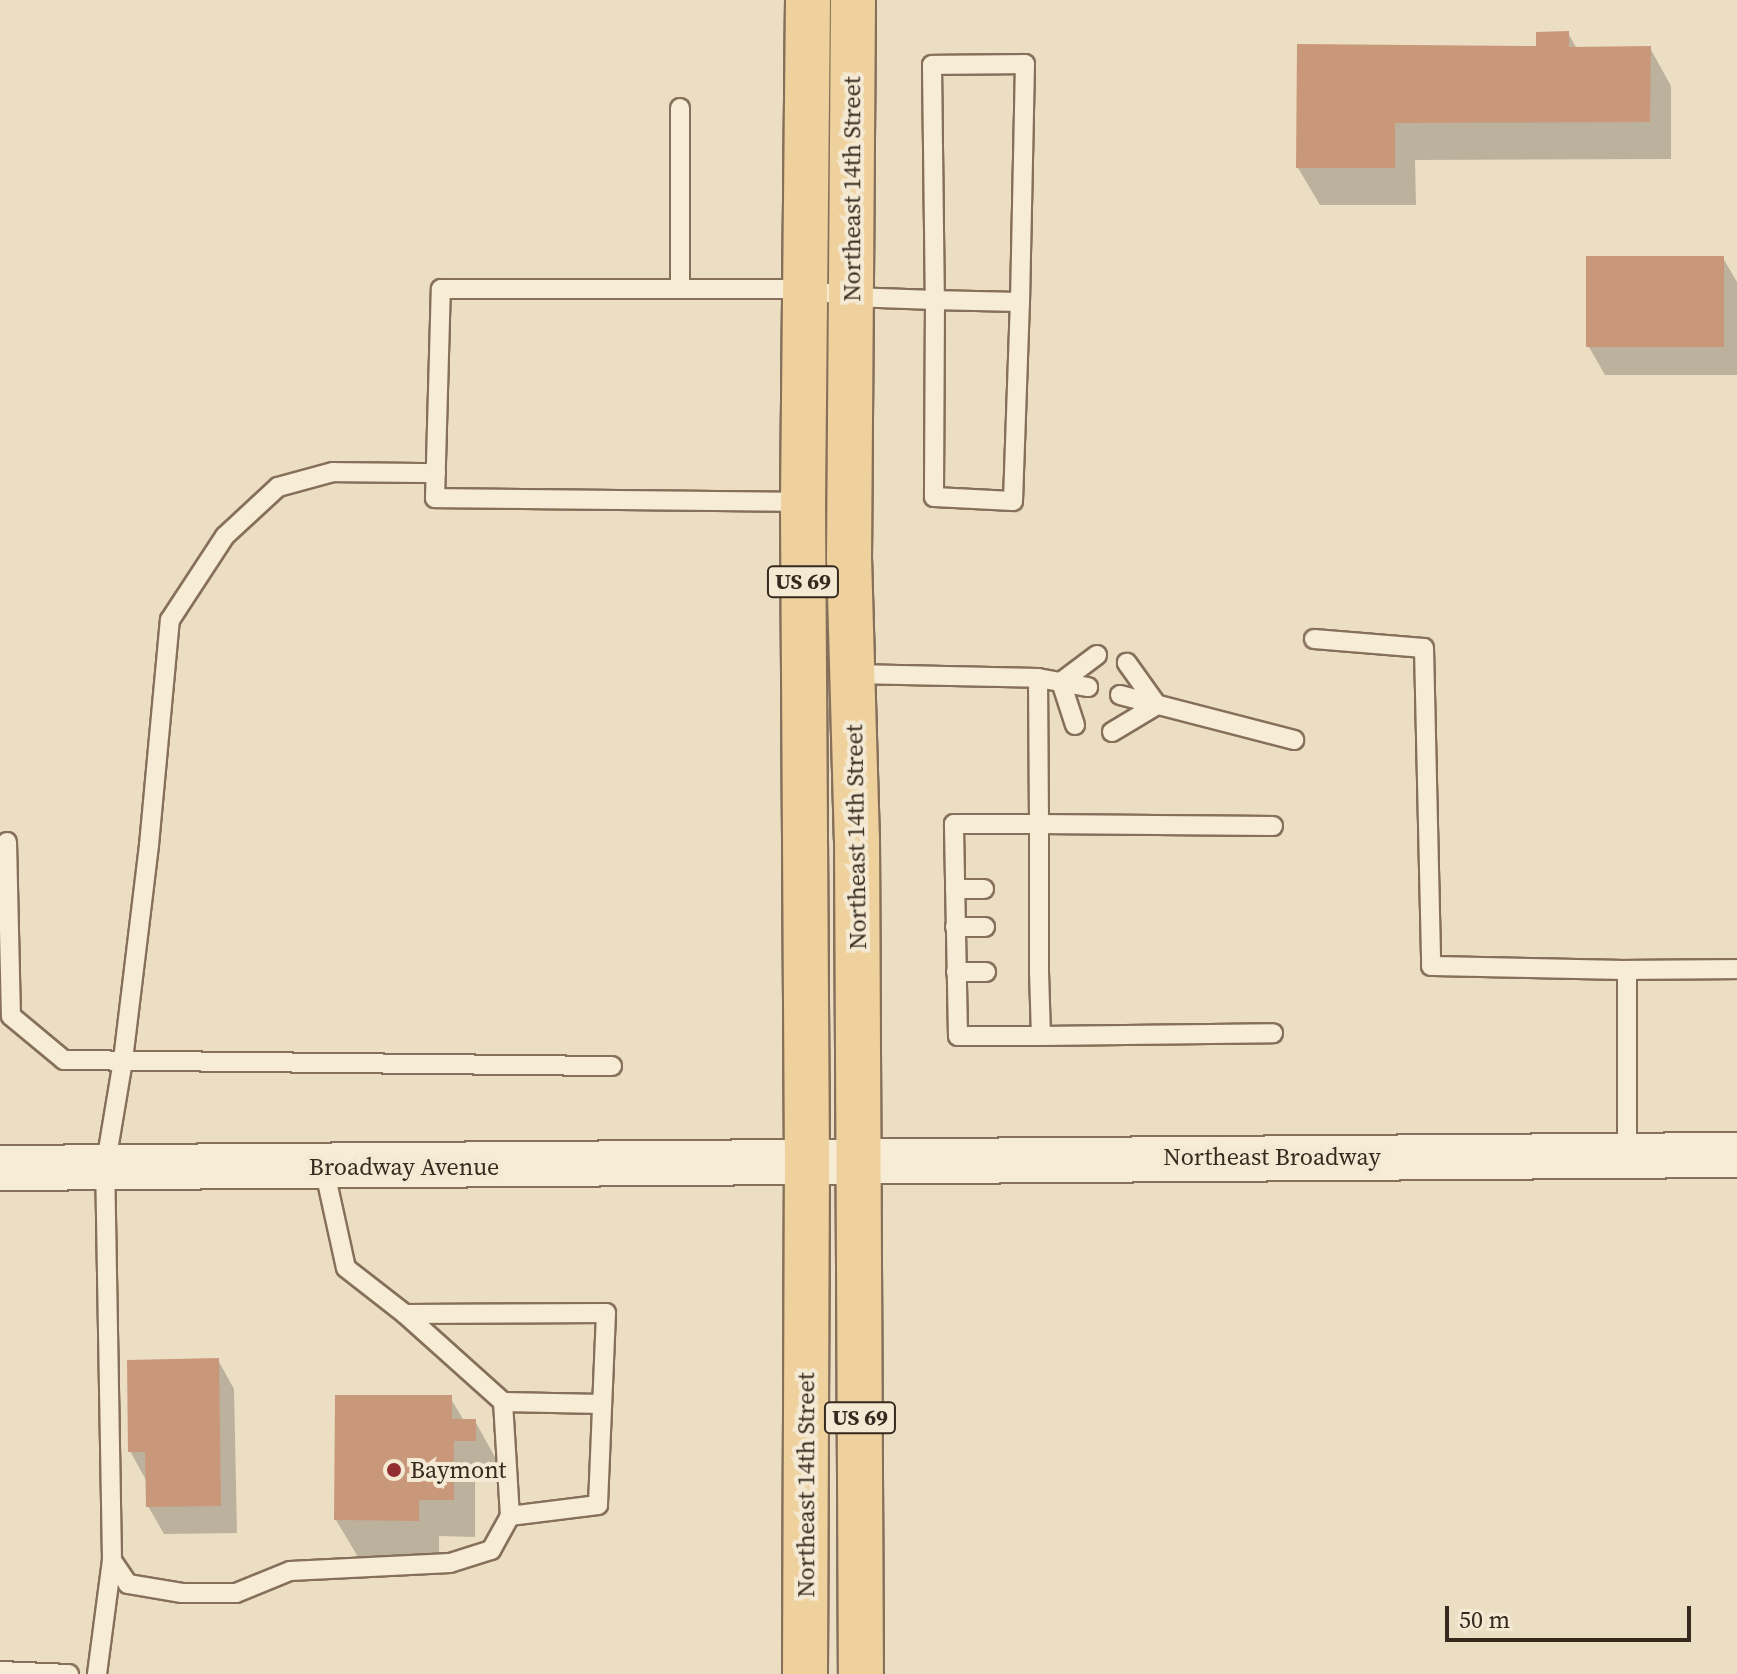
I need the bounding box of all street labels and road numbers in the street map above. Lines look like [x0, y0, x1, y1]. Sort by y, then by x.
street label: Northeast 14th Street [838, 76, 866, 302]
road number: US 69 [765, 564, 841, 600]
street label: Northeast 14th Street [840, 724, 872, 950]
street label: Northeast Broadway [1163, 1143, 1381, 1171]
street label: Broadway Avenue [309, 1153, 499, 1181]
street label: Northeast 14th Street [792, 1372, 820, 1598]
road number: US 69 [822, 1400, 898, 1436]

